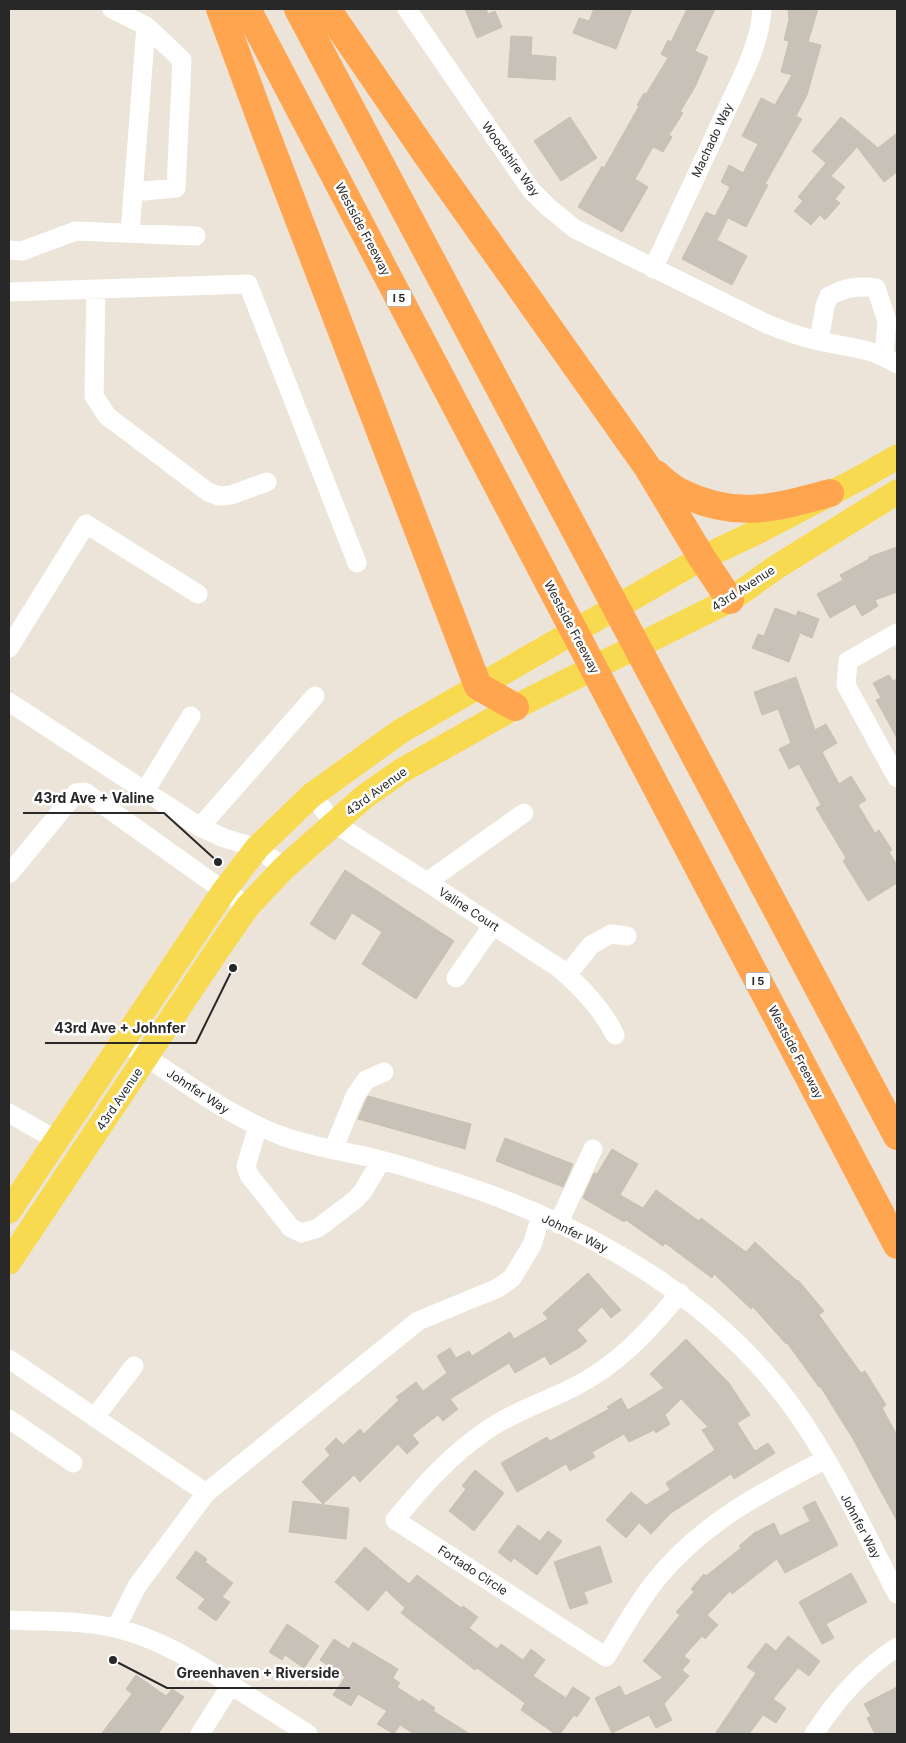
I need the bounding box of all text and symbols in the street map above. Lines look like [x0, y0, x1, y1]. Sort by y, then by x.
street label: Machado Way [688, 100, 736, 180]
street label: Woodshire Way [479, 119, 543, 199]
street label: Westside Freeway [332, 180, 394, 278]
road number: I 5 [386, 290, 412, 306]
street label: 43rd Avenue [709, 562, 777, 614]
street label: Westside Freeway [541, 578, 603, 676]
street label: 43rd Avenue [342, 764, 410, 818]
callout: 43rd Ave + Valine [23, 784, 164, 813]
text: 43rd Ave + Valine [34, 789, 154, 806]
street label: Valine Court [436, 884, 502, 934]
road number: I 5 [746, 972, 770, 989]
street label: Westside Freeway [765, 1003, 827, 1101]
callout: 43rd Ave + Johnfer [45, 1014, 196, 1043]
text: 43rd Ave + Johnfer [54, 1019, 186, 1036]
street label: 43rd Avenue [93, 1065, 145, 1133]
street label: Johnfer Way [164, 1065, 232, 1117]
street label: Johnfer Way [539, 1211, 611, 1256]
street label: Johnfer Way [838, 1491, 885, 1561]
street label: Fortado Circle [435, 1542, 511, 1598]
callout: Greenhaven + Riverside [167, 1659, 350, 1688]
text: Greenhaven + Riverside [176, 1664, 340, 1681]

